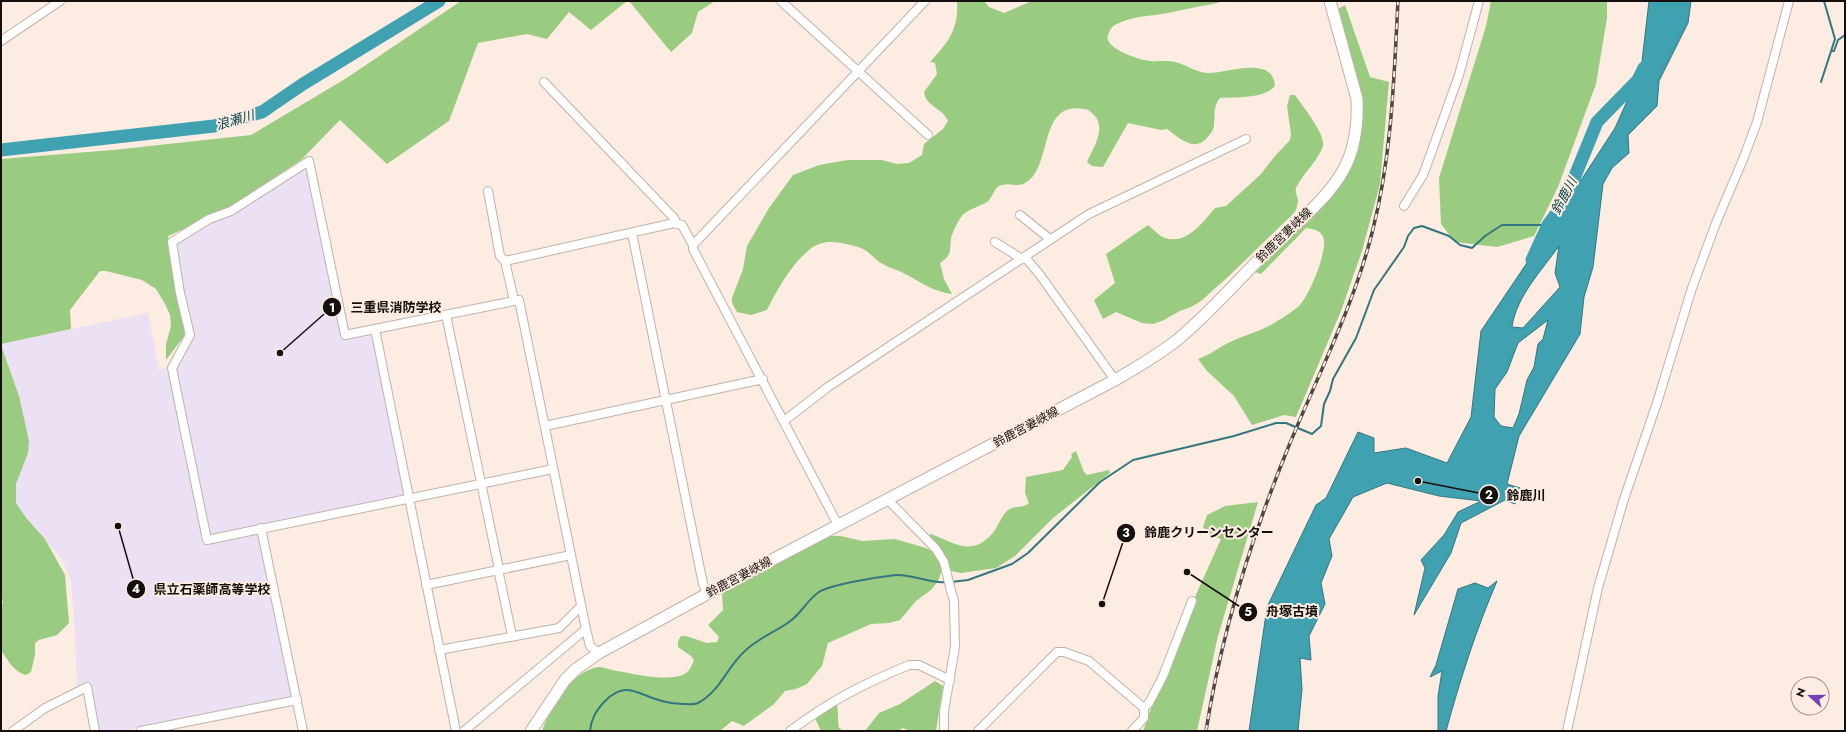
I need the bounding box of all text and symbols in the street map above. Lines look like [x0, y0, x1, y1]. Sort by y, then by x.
water label: 浪瀬川 [214, 105, 258, 135]
water label: 鈴鹿川 [1546, 173, 1582, 218]
street label: 鈴鹿宮妻峡線 [1252, 204, 1316, 266]
callout: 三重県消防学校 [322, 295, 449, 320]
text: 三重県消防学校 [350, 298, 442, 317]
text: 1 [329, 299, 335, 317]
street label: 鈴鹿宮妻峡線 [990, 402, 1062, 452]
callout: 鈴鹿川 [1479, 483, 1554, 508]
text: 2 [1485, 486, 1493, 504]
text: 鈴鹿川 [1506, 486, 1546, 505]
callout: 鈴鹿クリーンセンター [1116, 520, 1282, 545]
text: 鈴鹿クリーンセンター [1144, 523, 1274, 542]
text: 3 [1122, 524, 1130, 542]
street label: 鈴鹿宮妻峡線 [703, 552, 775, 602]
callout: 県立石薬師高等学校 [126, 577, 279, 602]
text: 4 [132, 580, 140, 598]
text: 県立石薬師高等学校 [153, 580, 271, 599]
callout: 舟塚古墳 [1238, 599, 1326, 624]
text: 舟塚古墳 [1266, 602, 1318, 621]
text: 5 [1244, 603, 1252, 621]
north arrow [1790, 676, 1830, 716]
text: N [1792, 685, 1810, 699]

